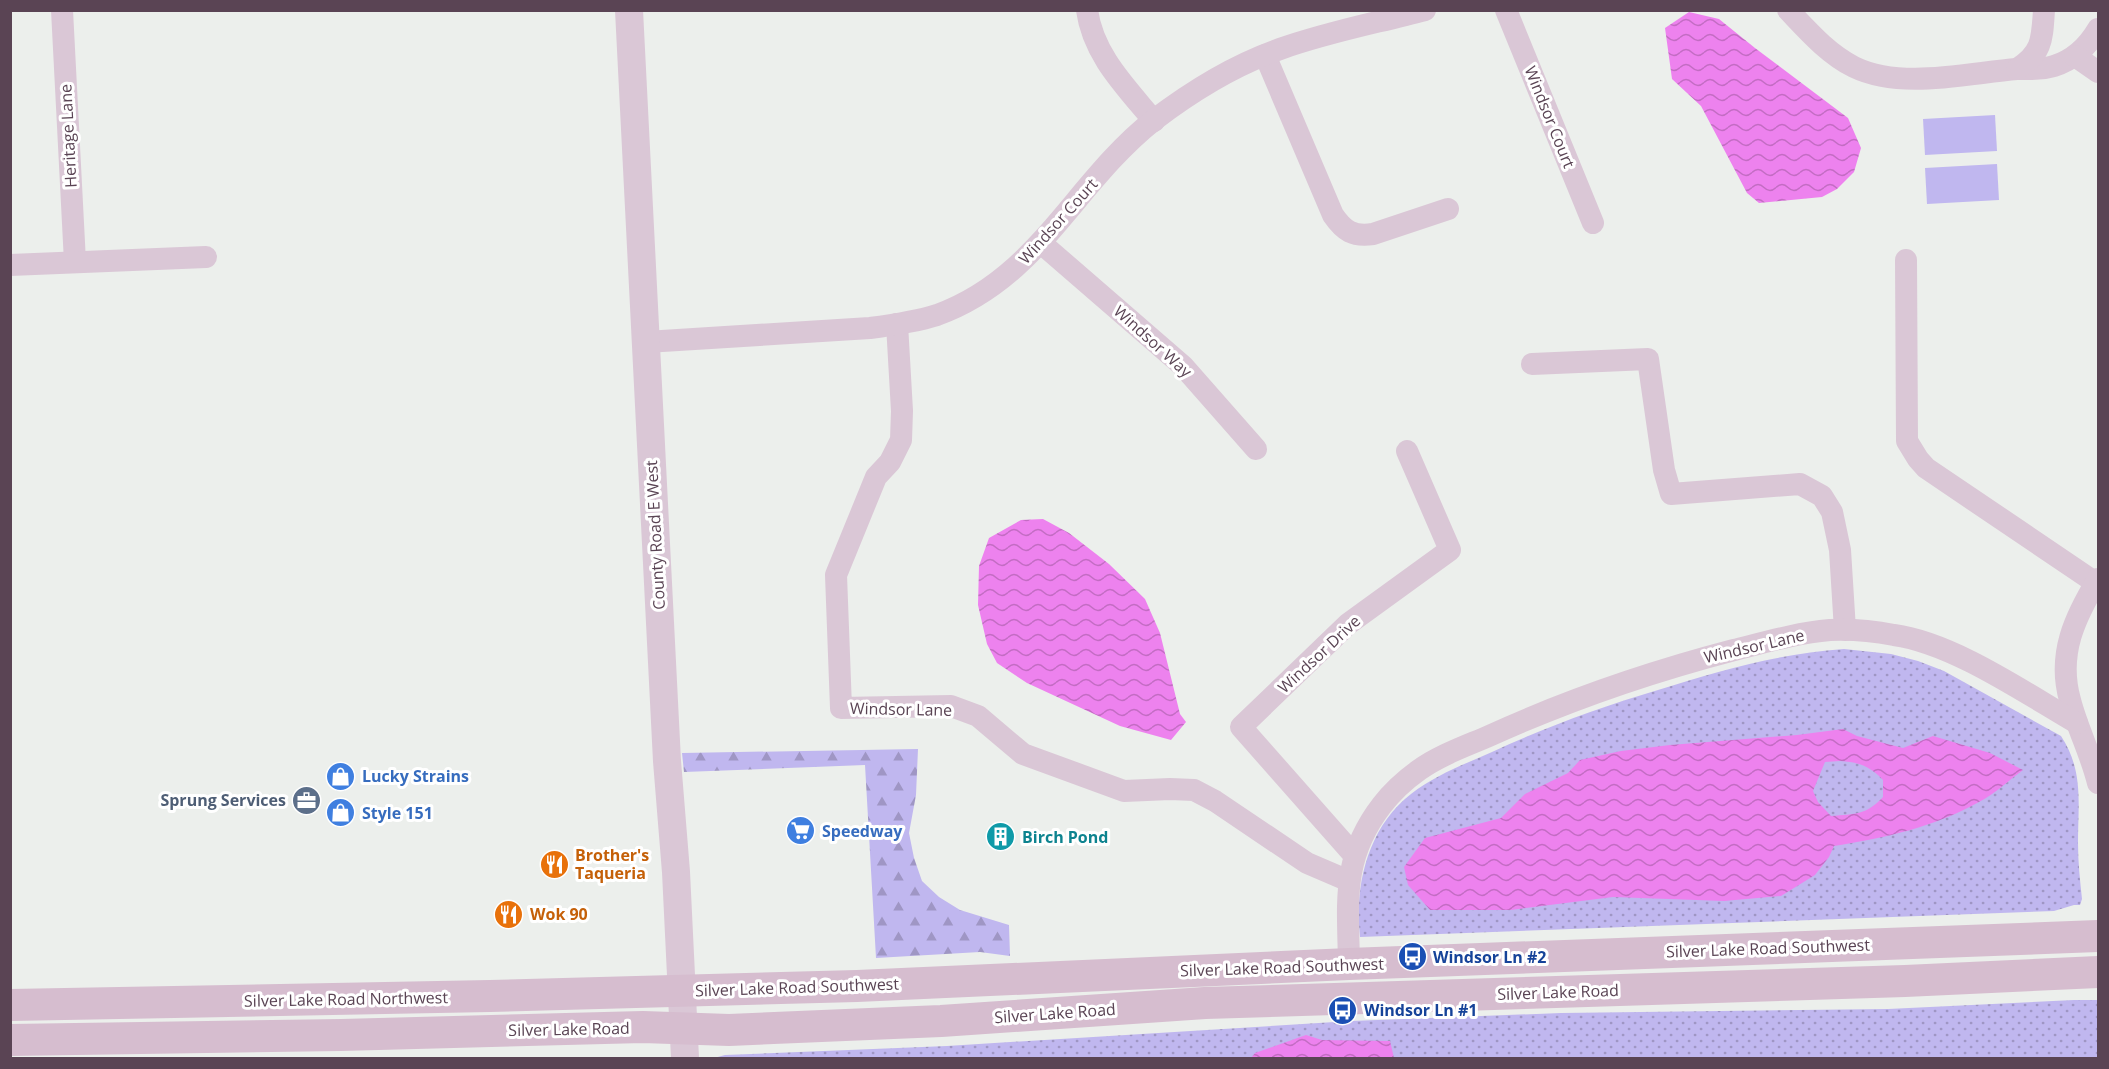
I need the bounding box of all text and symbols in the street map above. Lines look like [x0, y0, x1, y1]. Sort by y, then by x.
street label: Windsor Court [1520, 63, 1581, 172]
street label: Heritage Lane [54, 84, 82, 188]
street label: Windsor Court [1014, 173, 1103, 269]
street label: Windsor Way [1109, 300, 1198, 383]
street label: County Road E West [640, 459, 670, 610]
street label: Windsor Drive [1273, 610, 1365, 698]
street label: Windsor Lane [1702, 624, 1806, 668]
street label: Windsor Lane [850, 697, 952, 721]
shop icon: Lucky Strains [325, 760, 357, 792]
place label: Lucky Strains [362, 765, 469, 787]
office icon: Sprung Services [291, 784, 323, 816]
place label: Sprung Services [160, 789, 286, 811]
shop icon: Style 151 [325, 797, 357, 829]
place label: Style 151 [362, 802, 433, 824]
supermarket icon: Speedway [785, 815, 817, 847]
place label: Speedway [822, 820, 903, 842]
building icon: Birch Pond [985, 821, 1017, 853]
place label: Birch Pond [1022, 826, 1108, 848]
place label: Brother's Taqueria [575, 844, 649, 884]
restaurant icon: Brother's Taqueria [538, 848, 570, 880]
restaurant icon: Wok 90 [493, 898, 525, 930]
place label: Wok 90 [530, 903, 588, 925]
street label: Silver Lake Road Southwest [1666, 933, 1871, 963]
bus stop icon: Windsor Ln #2 [1396, 941, 1428, 973]
place label: Windsor Ln #2 [1433, 946, 1546, 968]
street label: Silver Lake Road Southwest [1180, 952, 1385, 982]
street label: Silver Lake Road Southwest [695, 972, 900, 1002]
street label: Silver Lake Road [1497, 979, 1619, 1005]
street label: Silver Lake Road Northwest [244, 986, 449, 1012]
bus stop icon: Windsor Ln #1 [1327, 994, 1359, 1026]
street label: Silver Lake Road [994, 998, 1116, 1028]
place label: Windsor Ln #1 [1364, 999, 1477, 1021]
street label: Silver Lake Road [508, 1017, 630, 1041]

